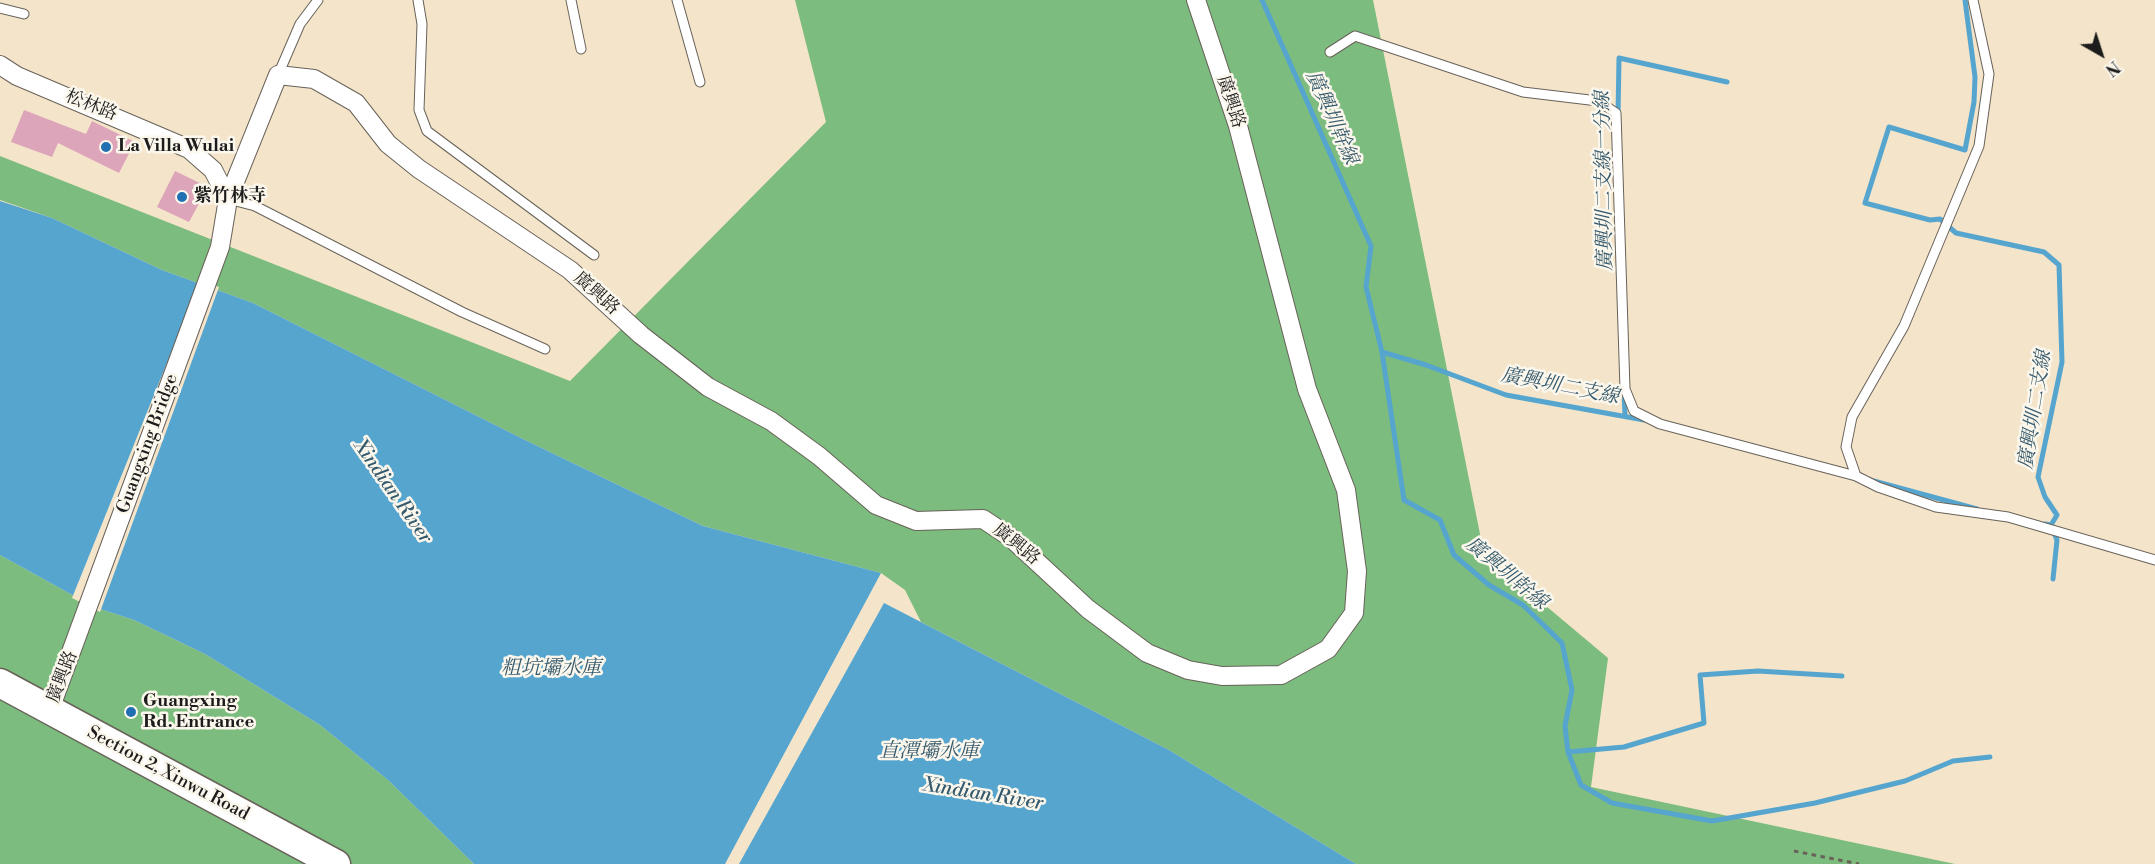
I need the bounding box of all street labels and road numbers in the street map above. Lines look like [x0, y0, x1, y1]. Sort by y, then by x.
street label: 廣興路 [1211, 73, 1249, 131]
street label: 松林路 [62, 86, 120, 126]
street label: 廣興路 [569, 268, 623, 320]
street label: Guangxing Bridge [113, 371, 183, 517]
street label: 廣興路 [988, 520, 1044, 570]
street label: 廣興路 [43, 648, 83, 706]
street label: Section 2, Xinwu Road [83, 722, 253, 826]

